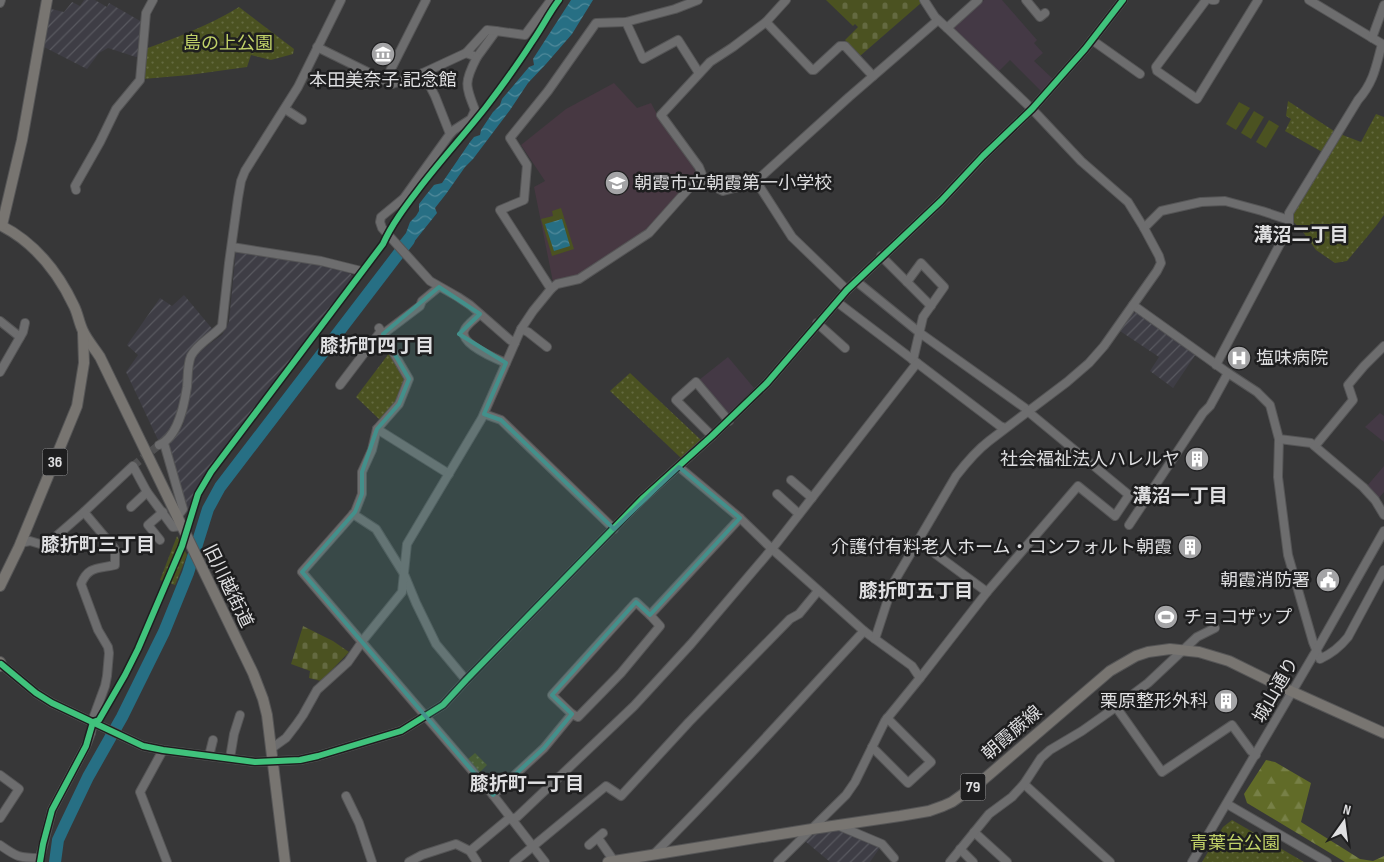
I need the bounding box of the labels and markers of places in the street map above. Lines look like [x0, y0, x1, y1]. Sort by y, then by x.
museum icon: 本田美奈子.記念館 [370, 41, 396, 67]
place label: 本田美奈子.記念館 [309, 70, 457, 91]
school or university icon: 朝霞市立朝霞第一小学校 [604, 170, 630, 196]
place label: 朝霞市立朝霞第一小学校 [634, 173, 832, 194]
hospital icon: 塩味病院 [1226, 345, 1252, 371]
place label: 塩味病院 [1256, 348, 1328, 369]
building icon: 社会福祉法人ハレルヤ [1184, 446, 1210, 472]
place label: 社会福祉法人ハレルヤ [1000, 449, 1180, 470]
building icon: 介護付有料老人ホーム・コンフォルト朝霞 [1177, 534, 1203, 560]
place label: 介護付有料老人ホーム・コンフォルト朝霞 [831, 537, 1172, 558]
public building icon: 朝霞消防署 [1315, 567, 1341, 593]
place label: 朝霞消防署 [1220, 570, 1310, 591]
sports icon: チョコザップ [1153, 604, 1179, 630]
place label: チョコザップ [1184, 607, 1292, 628]
building icon: 栗原整形外科 [1213, 688, 1239, 714]
place label: 栗原整形外科 [1100, 691, 1208, 712]

